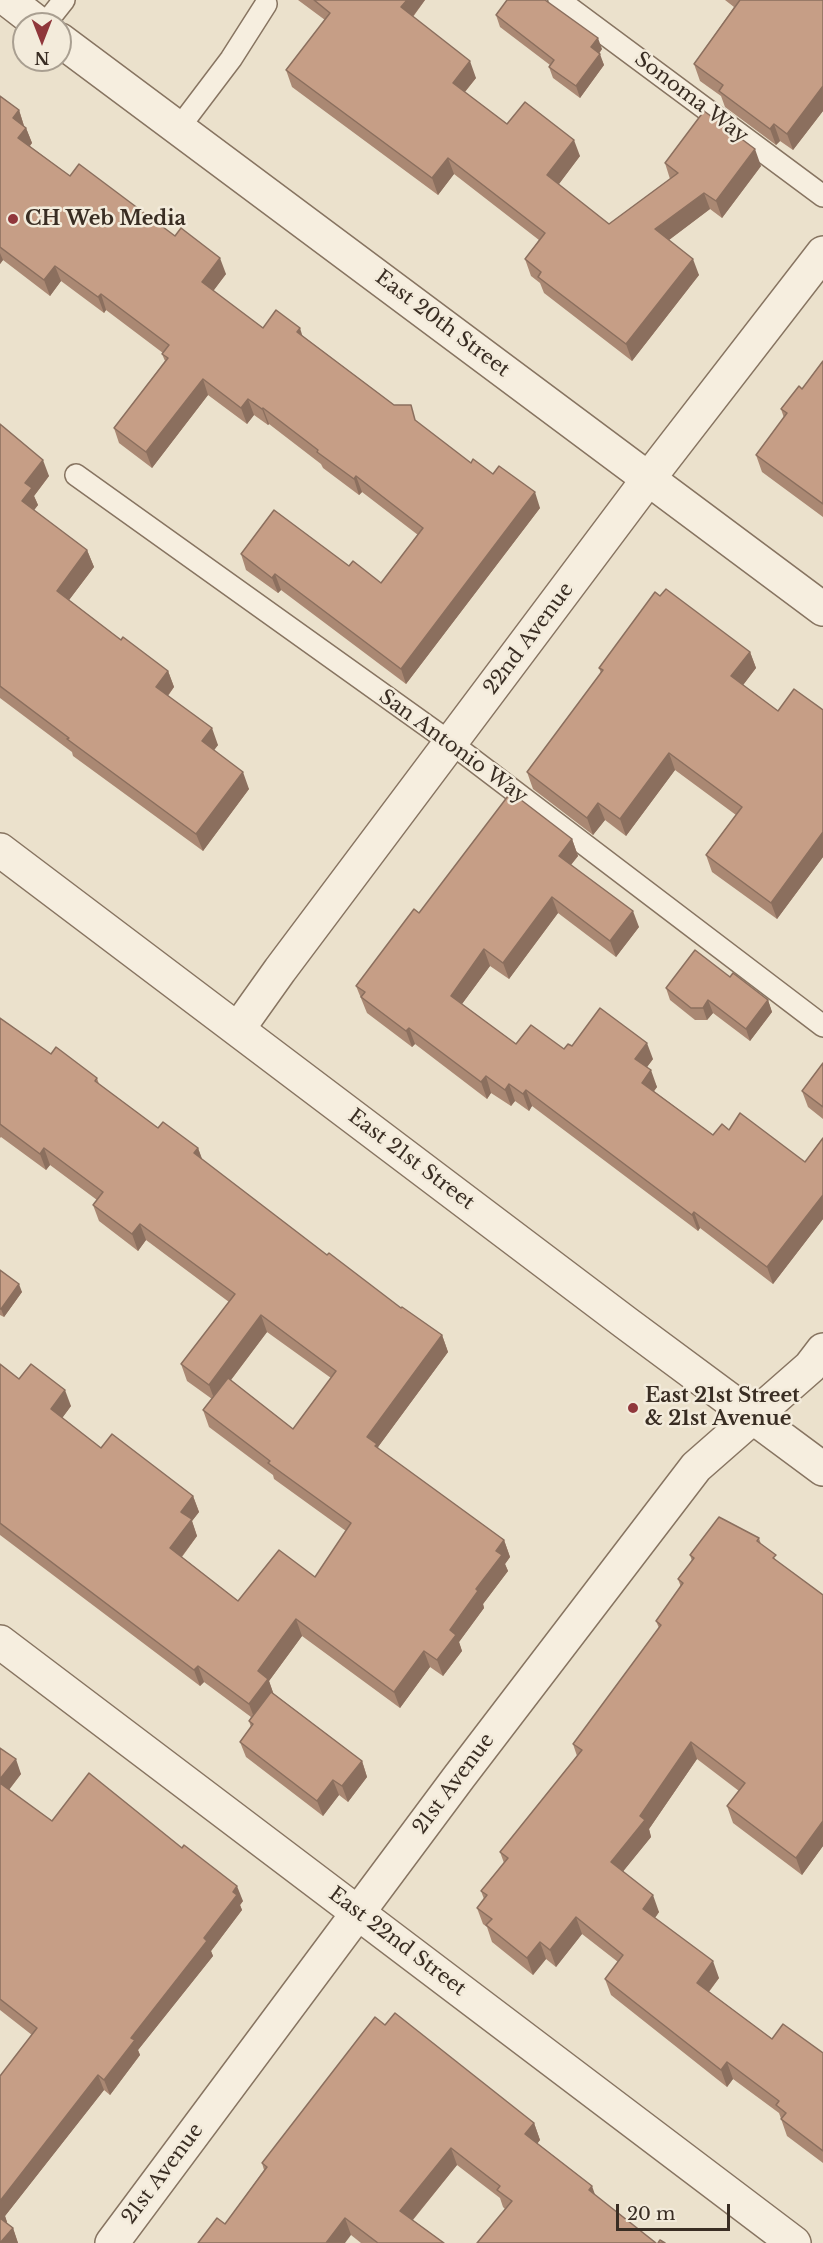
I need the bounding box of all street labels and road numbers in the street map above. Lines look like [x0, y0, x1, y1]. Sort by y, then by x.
street label: Sonoma Way [629, 47, 753, 149]
street label: East 20th Street [370, 266, 514, 382]
street label: 22nd Avenue [479, 578, 579, 700]
street label: San Antonio Way [374, 685, 532, 809]
street label: East 21st Street [343, 1105, 479, 1215]
street label: 21st Avenue [408, 1729, 500, 1839]
street label: East 22nd Street [324, 1883, 470, 2001]
street label: 21st Avenue [117, 2119, 209, 2229]

